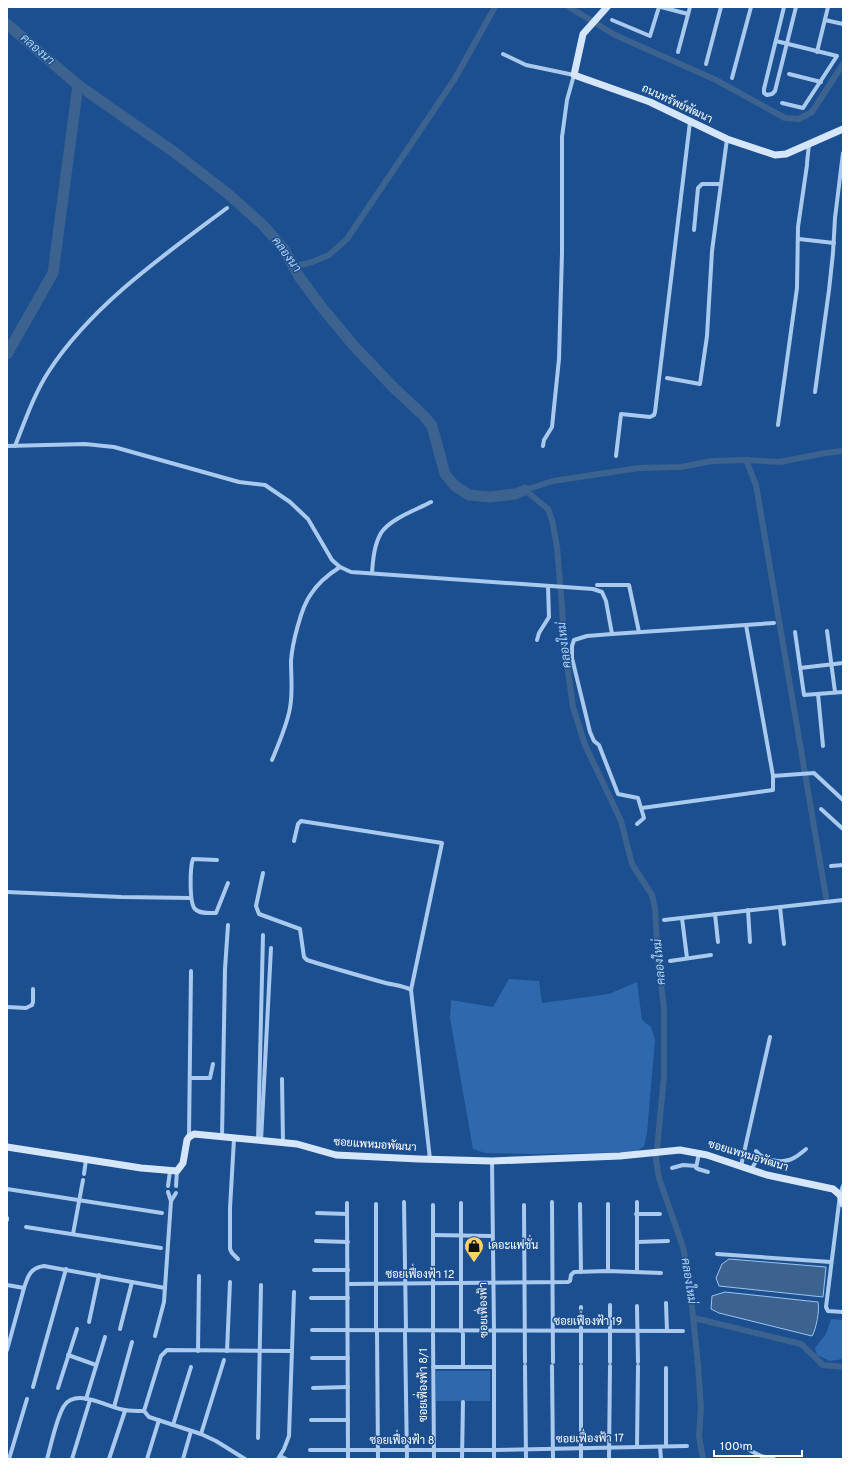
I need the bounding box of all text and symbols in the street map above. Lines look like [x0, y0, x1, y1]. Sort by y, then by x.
water label: คลองนา [17, 31, 58, 69]
street label: ถนนทรัพย์พัฒนา [639, 80, 716, 127]
water label: คลองนา [268, 234, 304, 276]
water label: คลองใหม่ [553, 620, 576, 669]
water label: คลองใหม่ [649, 937, 670, 986]
street label: ซอยแพหมอพัฒนา [333, 1134, 417, 1155]
street label: ซอยแพหมอพัฒนา [706, 1136, 790, 1175]
place label: เดอะแฟชั่น [488, 1234, 538, 1253]
shop icon: เดอะแฟชั่น [463, 1235, 485, 1263]
water label: คลองใหม่ [676, 1257, 701, 1306]
street label: ซอยเฟื่องฟ้า 12 [386, 1263, 454, 1282]
street label: ซอยเฟื่องฟ้า [472, 1282, 491, 1338]
street label: ซอยเฟื่องฟ้า 19 [554, 1310, 622, 1329]
street label: ซอยเฟื่องฟ้า 8/1 [412, 1348, 431, 1422]
street label: ซอยเฟื่องฟ้า 17 [556, 1426, 624, 1447]
street label: ซอยเฟื่องฟ้า 8 [370, 1429, 434, 1448]
scale bar [714, 1432, 802, 1458]
text: 100 m [720, 1439, 753, 1455]

